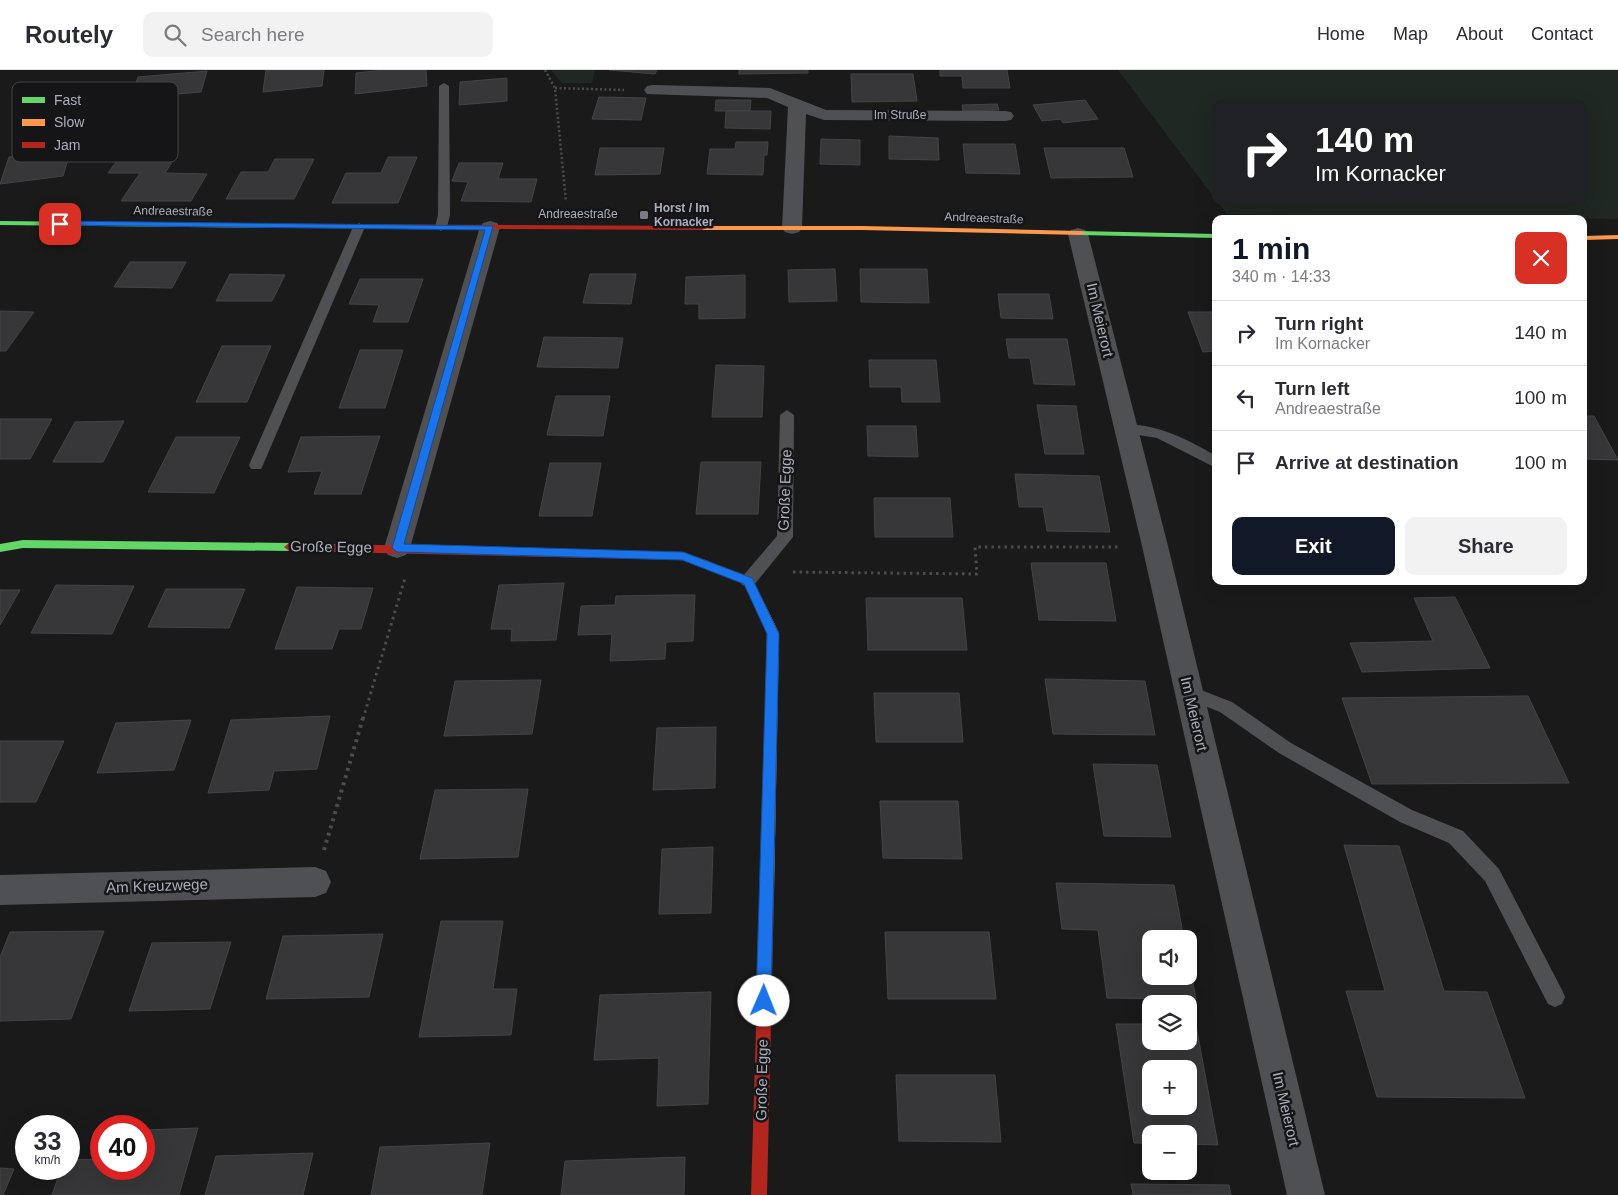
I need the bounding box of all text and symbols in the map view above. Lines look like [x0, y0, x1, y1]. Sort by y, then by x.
search box [143, 12, 493, 57]
text: Routely [25, 21, 113, 48]
icon: search [161, 21, 189, 49]
text: Search here [201, 24, 305, 45]
text: Home [1317, 24, 1365, 44]
text: Map [1393, 24, 1428, 44]
text: About [1456, 24, 1503, 44]
text: Contact [1531, 24, 1593, 44]
legend [12, 82, 178, 162]
text: Fast [54, 92, 81, 108]
street label: Im Struße [874, 108, 927, 122]
text: Slow [54, 114, 85, 130]
icon: right [1232, 120, 1297, 185]
text: 140 m [1315, 120, 1414, 159]
text: Jam [54, 137, 80, 153]
text: Im Kornacker [1315, 161, 1446, 186]
place label: Horst / Im Kornacker [654, 201, 714, 229]
pin [39, 203, 81, 245]
street label: Andreaestraße [133, 203, 213, 219]
street label: Andreaestraße [538, 207, 618, 221]
marker: Horst / Im Kornacker [638, 209, 650, 221]
icon: arrive [46, 210, 74, 238]
street label: Andreaestraße [944, 210, 1024, 226]
text: 1 min [1232, 232, 1310, 265]
button: close [1515, 232, 1567, 284]
text: 340 m · 14:33 [1232, 268, 1331, 285]
street label: Im Meierort [1084, 281, 1117, 360]
text: Turn right [1275, 313, 1363, 334]
icon: right [1232, 319, 1260, 347]
text: 140 m [1514, 322, 1567, 343]
text: Im Kornacker [1275, 335, 1370, 352]
text: Turn left [1275, 378, 1350, 399]
icon: left [1232, 384, 1260, 412]
text: 100 m [1514, 387, 1567, 408]
text: Andreaestraße [1275, 400, 1381, 417]
street label: Große Egge [775, 449, 794, 531]
icon: arrive [1232, 449, 1260, 477]
text: Arrive at destination [1275, 452, 1459, 473]
text: 100 m [1514, 452, 1567, 473]
button: Exit [1232, 517, 1395, 575]
button: Share [1405, 517, 1567, 575]
street label: Große Egge [290, 537, 372, 556]
street label: Im Meierort [1178, 675, 1211, 754]
street label: Am Kreuzwege [106, 875, 208, 896]
map controls [1142, 930, 1197, 1180]
button: sound [1142, 930, 1197, 985]
position arrow [737, 974, 789, 1026]
button: layers [1142, 995, 1197, 1050]
street label: Große Egge [752, 1039, 771, 1121]
button: + [1142, 1060, 1197, 1115]
street label: Im Meierort [1270, 1070, 1303, 1149]
speed limit sign: 40 [90, 1115, 155, 1180]
button: − [1142, 1125, 1197, 1180]
text: 33 [34, 1127, 61, 1155]
text: km/h [34, 1153, 61, 1167]

